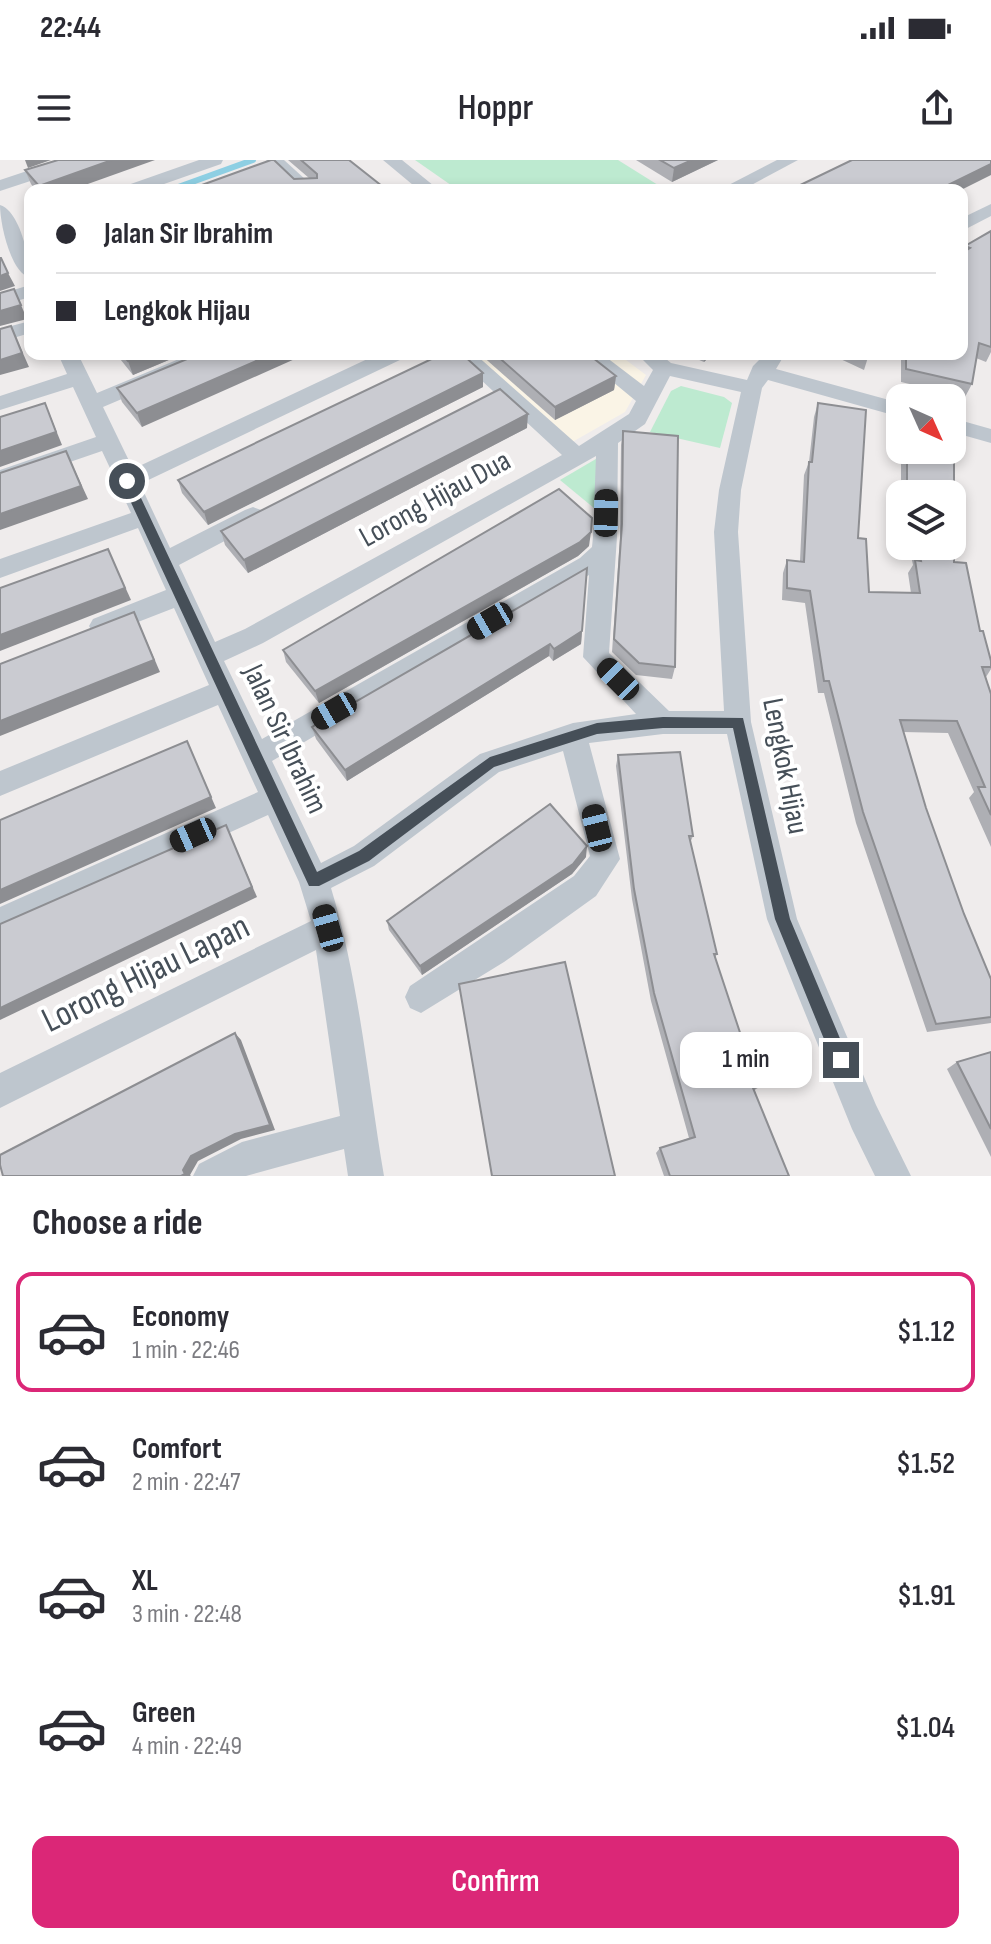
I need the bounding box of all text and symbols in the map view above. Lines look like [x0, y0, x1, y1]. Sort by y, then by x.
text: 22:44 [40, 10, 101, 46]
icon: menu [32, 86, 76, 130]
icon: share [915, 86, 959, 130]
text: Hoppr [458, 87, 533, 130]
text: Jalan Sir Ibrahim [104, 216, 273, 252]
text: Lengkok Hijau [104, 293, 250, 329]
north arrow [886, 384, 966, 464]
map controls [886, 384, 966, 560]
street label: Lorong Hijau Dua [353, 443, 517, 555]
route start [109, 463, 145, 499]
button: layers [886, 480, 966, 560]
car [594, 489, 618, 537]
car [463, 599, 517, 643]
car [593, 654, 643, 704]
street label: Jalan Sir Ibrahim [234, 658, 335, 819]
car [307, 689, 361, 733]
street label: Lengkok Hijau [754, 695, 816, 837]
car [580, 802, 614, 854]
car [166, 814, 220, 856]
car [310, 902, 346, 954]
street label: Lorong Hijau Lapan [35, 905, 257, 1043]
callout: 1 min [681, 1032, 813, 1088]
route end [823, 1042, 859, 1078]
text: 1 min [722, 1044, 770, 1075]
text: Choose a ride [32, 1202, 203, 1245]
icon: car [36, 1296, 108, 1368]
text: Economy [132, 1299, 229, 1335]
text: $1.12 [897, 1314, 955, 1350]
text: 1 min · 22:46 [132, 1335, 240, 1366]
icon: car [36, 1428, 108, 1500]
text: Comfort [132, 1431, 222, 1467]
text: $1.52 [896, 1446, 955, 1482]
text: 2 min · 22:47 [132, 1467, 240, 1498]
icon: car [36, 1560, 108, 1632]
text: XL [132, 1563, 158, 1599]
text: $1.91 [897, 1578, 955, 1614]
text: 3 min · 22:48 [132, 1599, 242, 1630]
icon: car [36, 1692, 108, 1764]
text: Green [132, 1695, 196, 1731]
text: $1.04 [895, 1710, 955, 1746]
text: 4 min · 22:49 [132, 1731, 242, 1762]
button: Confirm [32, 1836, 959, 1928]

